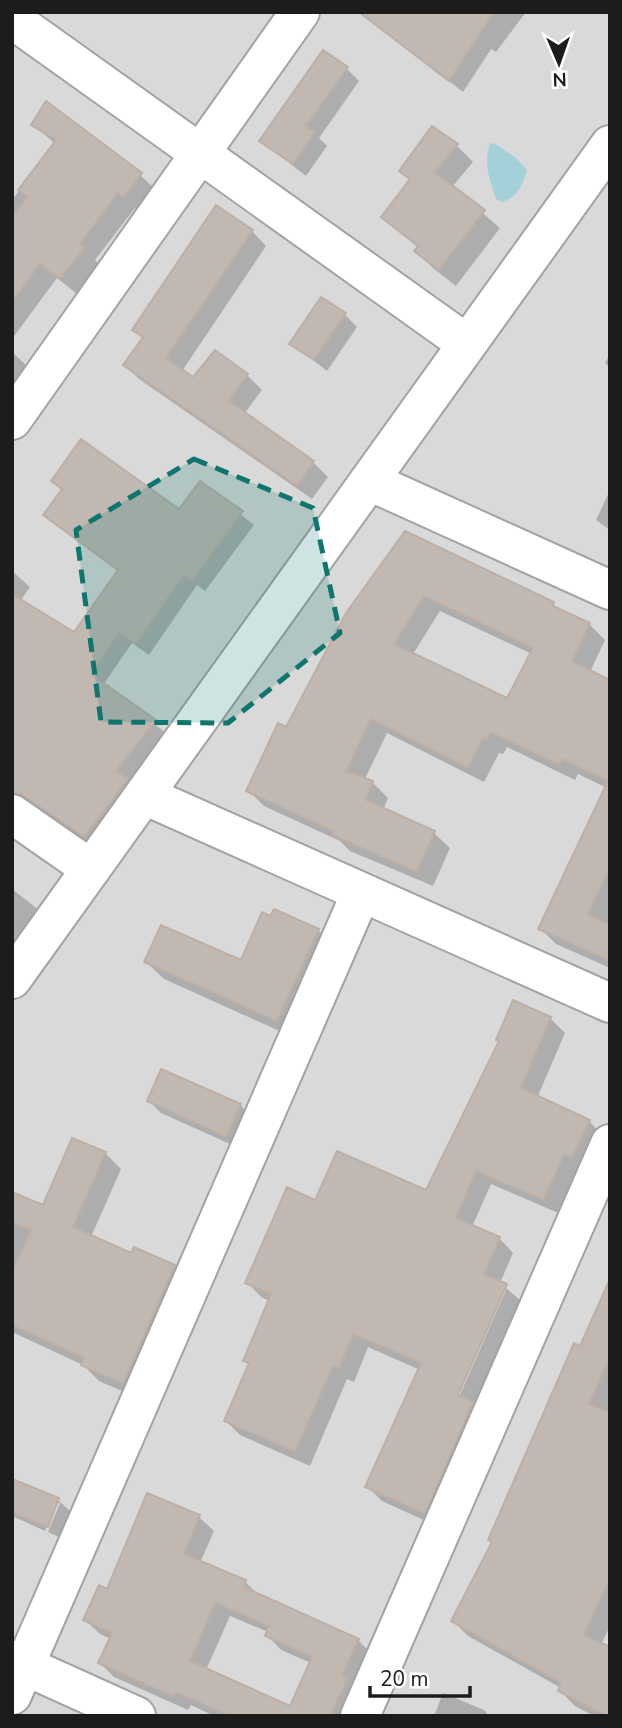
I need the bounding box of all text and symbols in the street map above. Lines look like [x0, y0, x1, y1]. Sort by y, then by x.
north arrow [524, 28, 594, 98]
text: N [552, 66, 567, 92]
scale bar [370, 1654, 470, 1698]
text: 20 m [380, 1665, 429, 1693]

